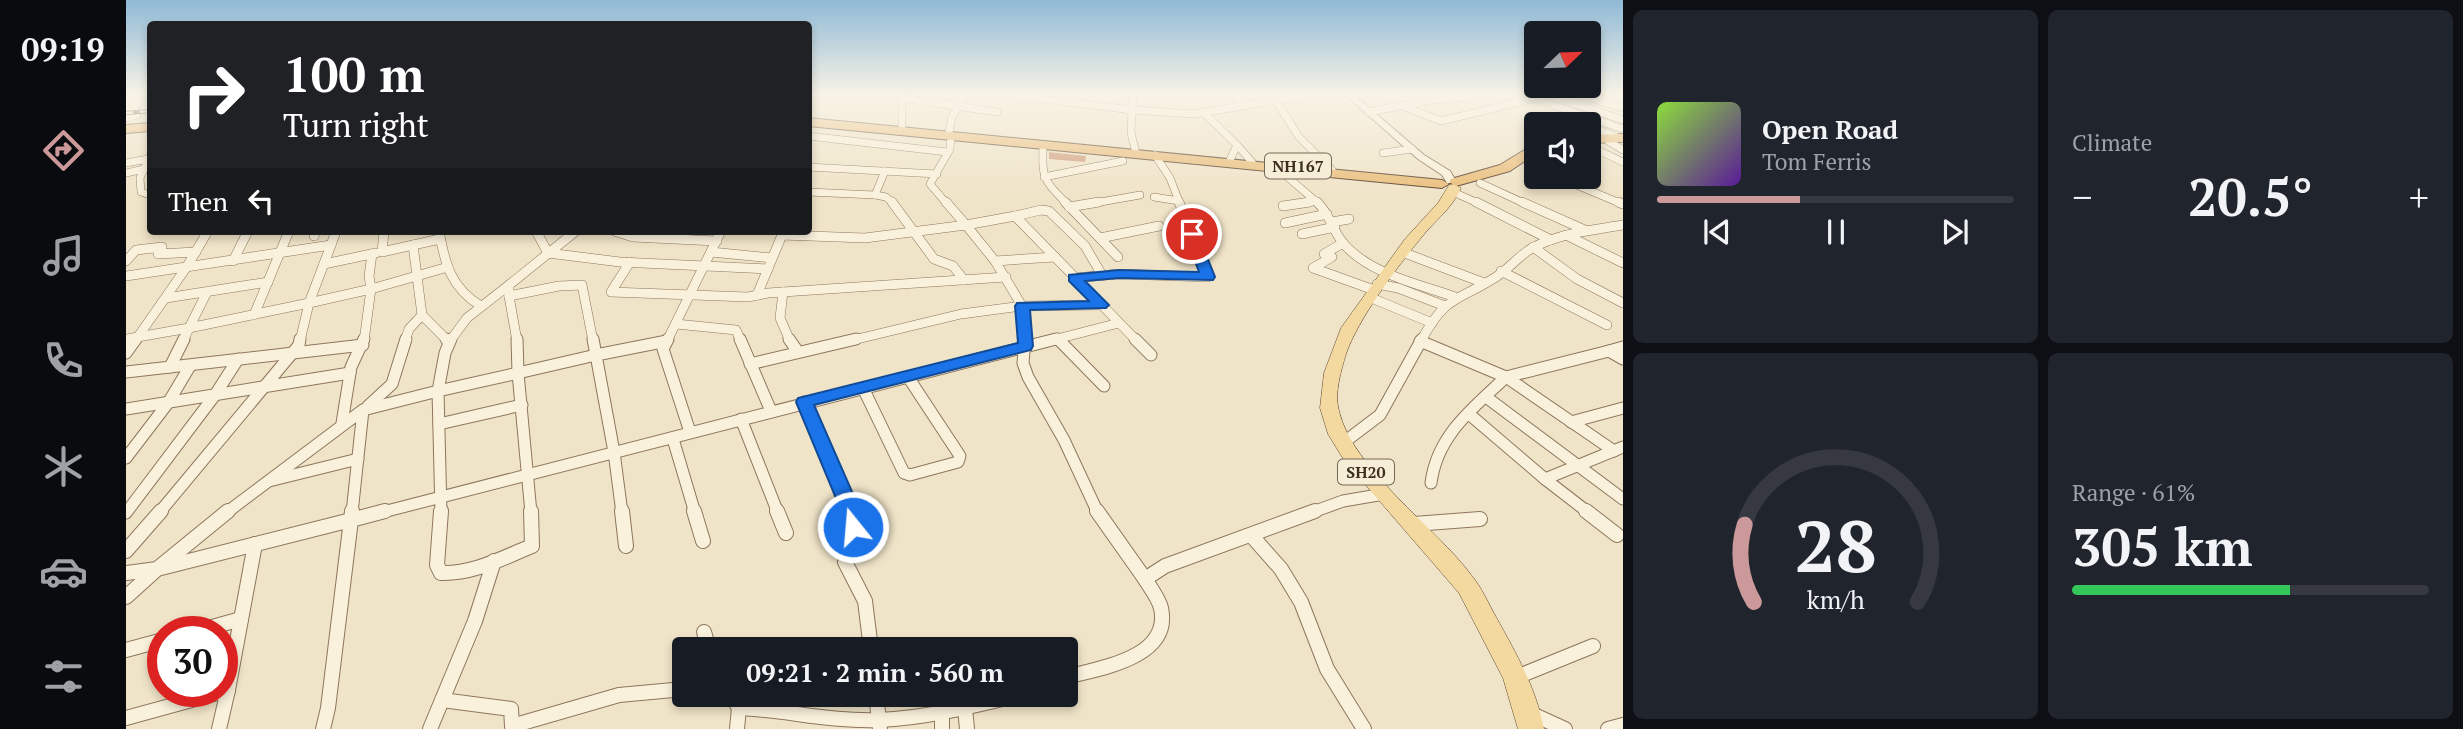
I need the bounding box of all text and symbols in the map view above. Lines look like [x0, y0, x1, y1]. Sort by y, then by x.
north arrow [1524, 21, 1601, 98]
map controls [1524, 21, 1601, 189]
text: 09:19 [21, 28, 105, 70]
text: 100 m [283, 41, 425, 106]
icon: right [168, 49, 259, 140]
text: Turn right [283, 104, 429, 146]
button: sound [1524, 112, 1601, 189]
text: Open Road [1762, 112, 1898, 146]
icon: directions [39, 126, 88, 175]
text: Climate [2072, 127, 2152, 158]
text: Tom Ferris [1762, 146, 1872, 177]
road number: NH167 [1265, 154, 1331, 178]
text: 20.5° [2188, 162, 2313, 231]
text: − [2072, 172, 2092, 222]
text: + [2409, 172, 2429, 222]
icon: left [242, 182, 280, 220]
text: Then [168, 184, 228, 218]
pin [1162, 204, 1222, 264]
icon: previous [1698, 213, 1736, 251]
icon: pause [1817, 213, 1855, 251]
icon: next [1936, 213, 1974, 251]
icon: arrive [1173, 215, 1211, 253]
icon: music [39, 231, 88, 280]
icon: phone [39, 336, 88, 385]
icon: climate [39, 442, 88, 491]
road number: SH20 [1338, 460, 1394, 485]
text: Range · 61% [2072, 477, 2195, 508]
position arrow [816, 490, 890, 564]
text: 28 [1794, 496, 1877, 593]
text: 305 km [2072, 512, 2253, 581]
icon: car [39, 547, 88, 596]
text: km/h [1807, 583, 1865, 616]
speed limit sign: 30 [147, 616, 238, 707]
icon: filters [39, 652, 88, 701]
text: 09:21 · 2 min · 560 m [746, 655, 1004, 689]

